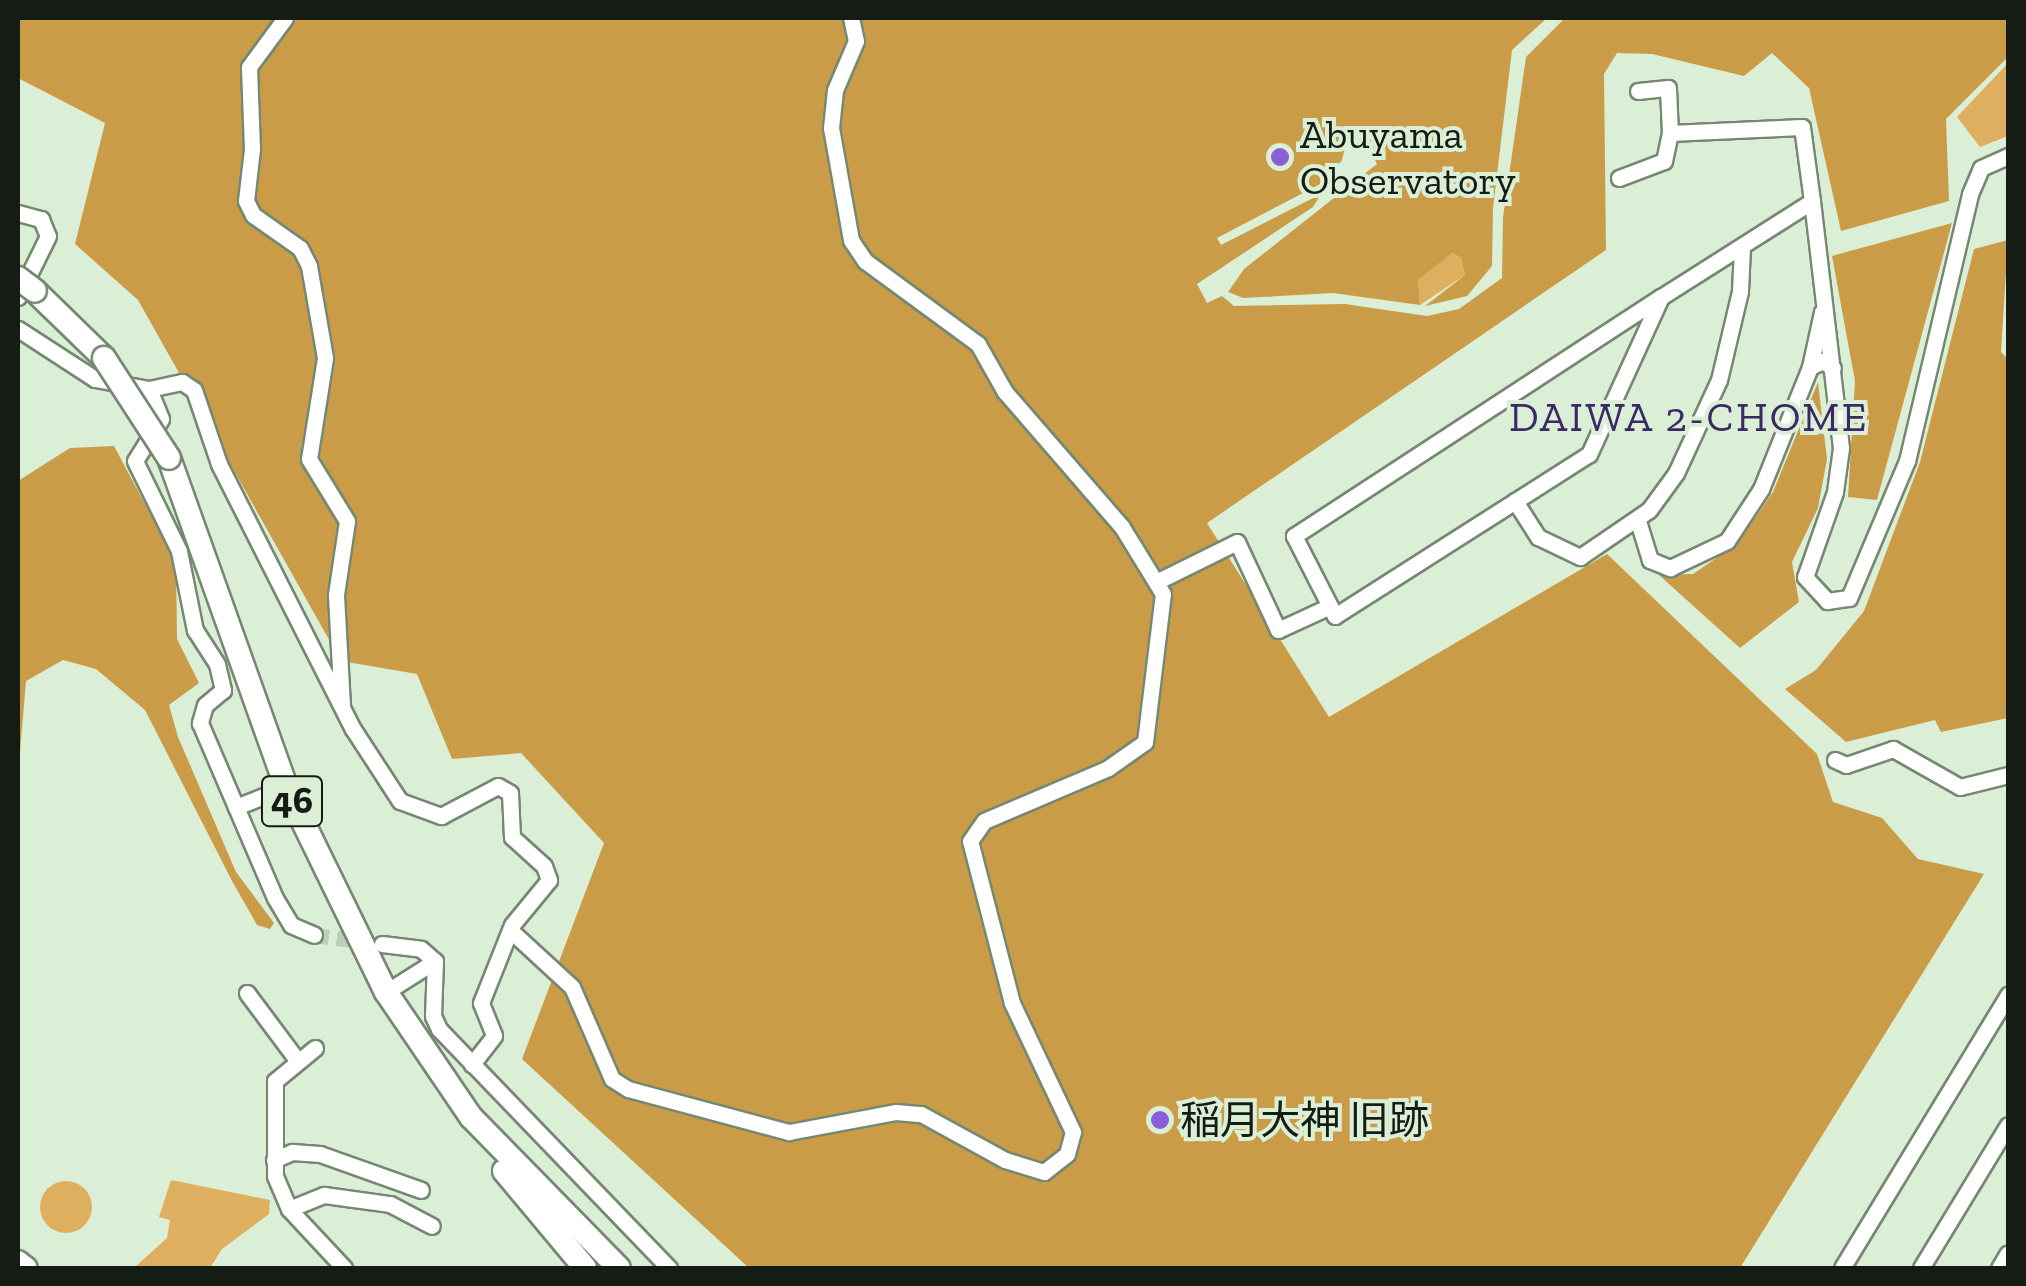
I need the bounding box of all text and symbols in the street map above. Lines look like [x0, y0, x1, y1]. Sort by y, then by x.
place label: Abuyama Observatory [1300, 110, 1516, 204]
marker: Abuyama Observatory [1269, 146, 1291, 168]
district label: DAIWA 2-CHOME [1508, 392, 1870, 442]
road number: 46 [260, 768, 324, 834]
place label: 稲月大神 旧跡 [1180, 1096, 1429, 1144]
marker: 稲月大神 旧跡 [1149, 1109, 1171, 1131]

